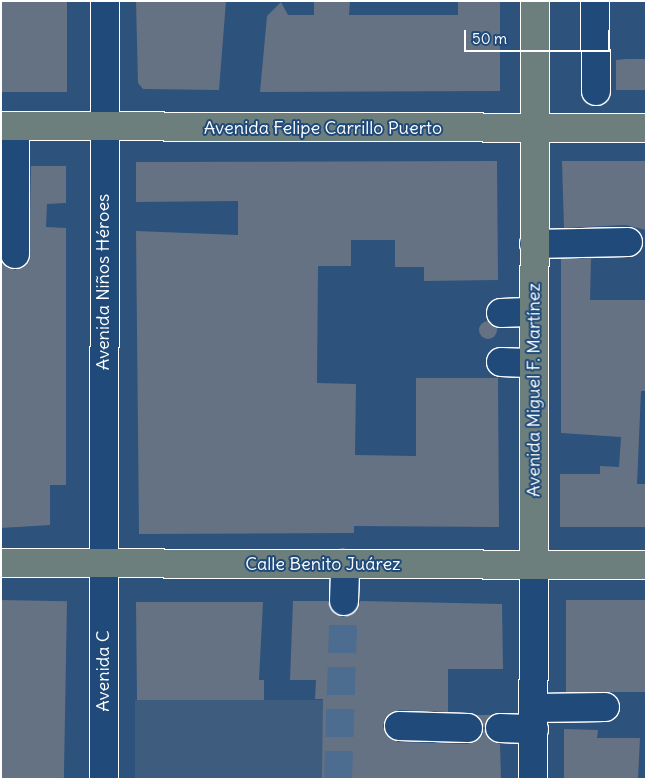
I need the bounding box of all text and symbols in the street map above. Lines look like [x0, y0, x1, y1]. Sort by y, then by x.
scale bar [467, 20, 613, 52]
text: 50 m [472, 29, 507, 48]
street label: Avenida Felipe Carrillo Puerto [204, 117, 442, 139]
street label: Avenida Niños Héroes [92, 194, 114, 370]
street label: Avenida Miguel F. Martínez [523, 283, 545, 497]
street label: Calle Benito Juárez [245, 553, 401, 575]
street label: Avenida C [92, 630, 114, 712]

